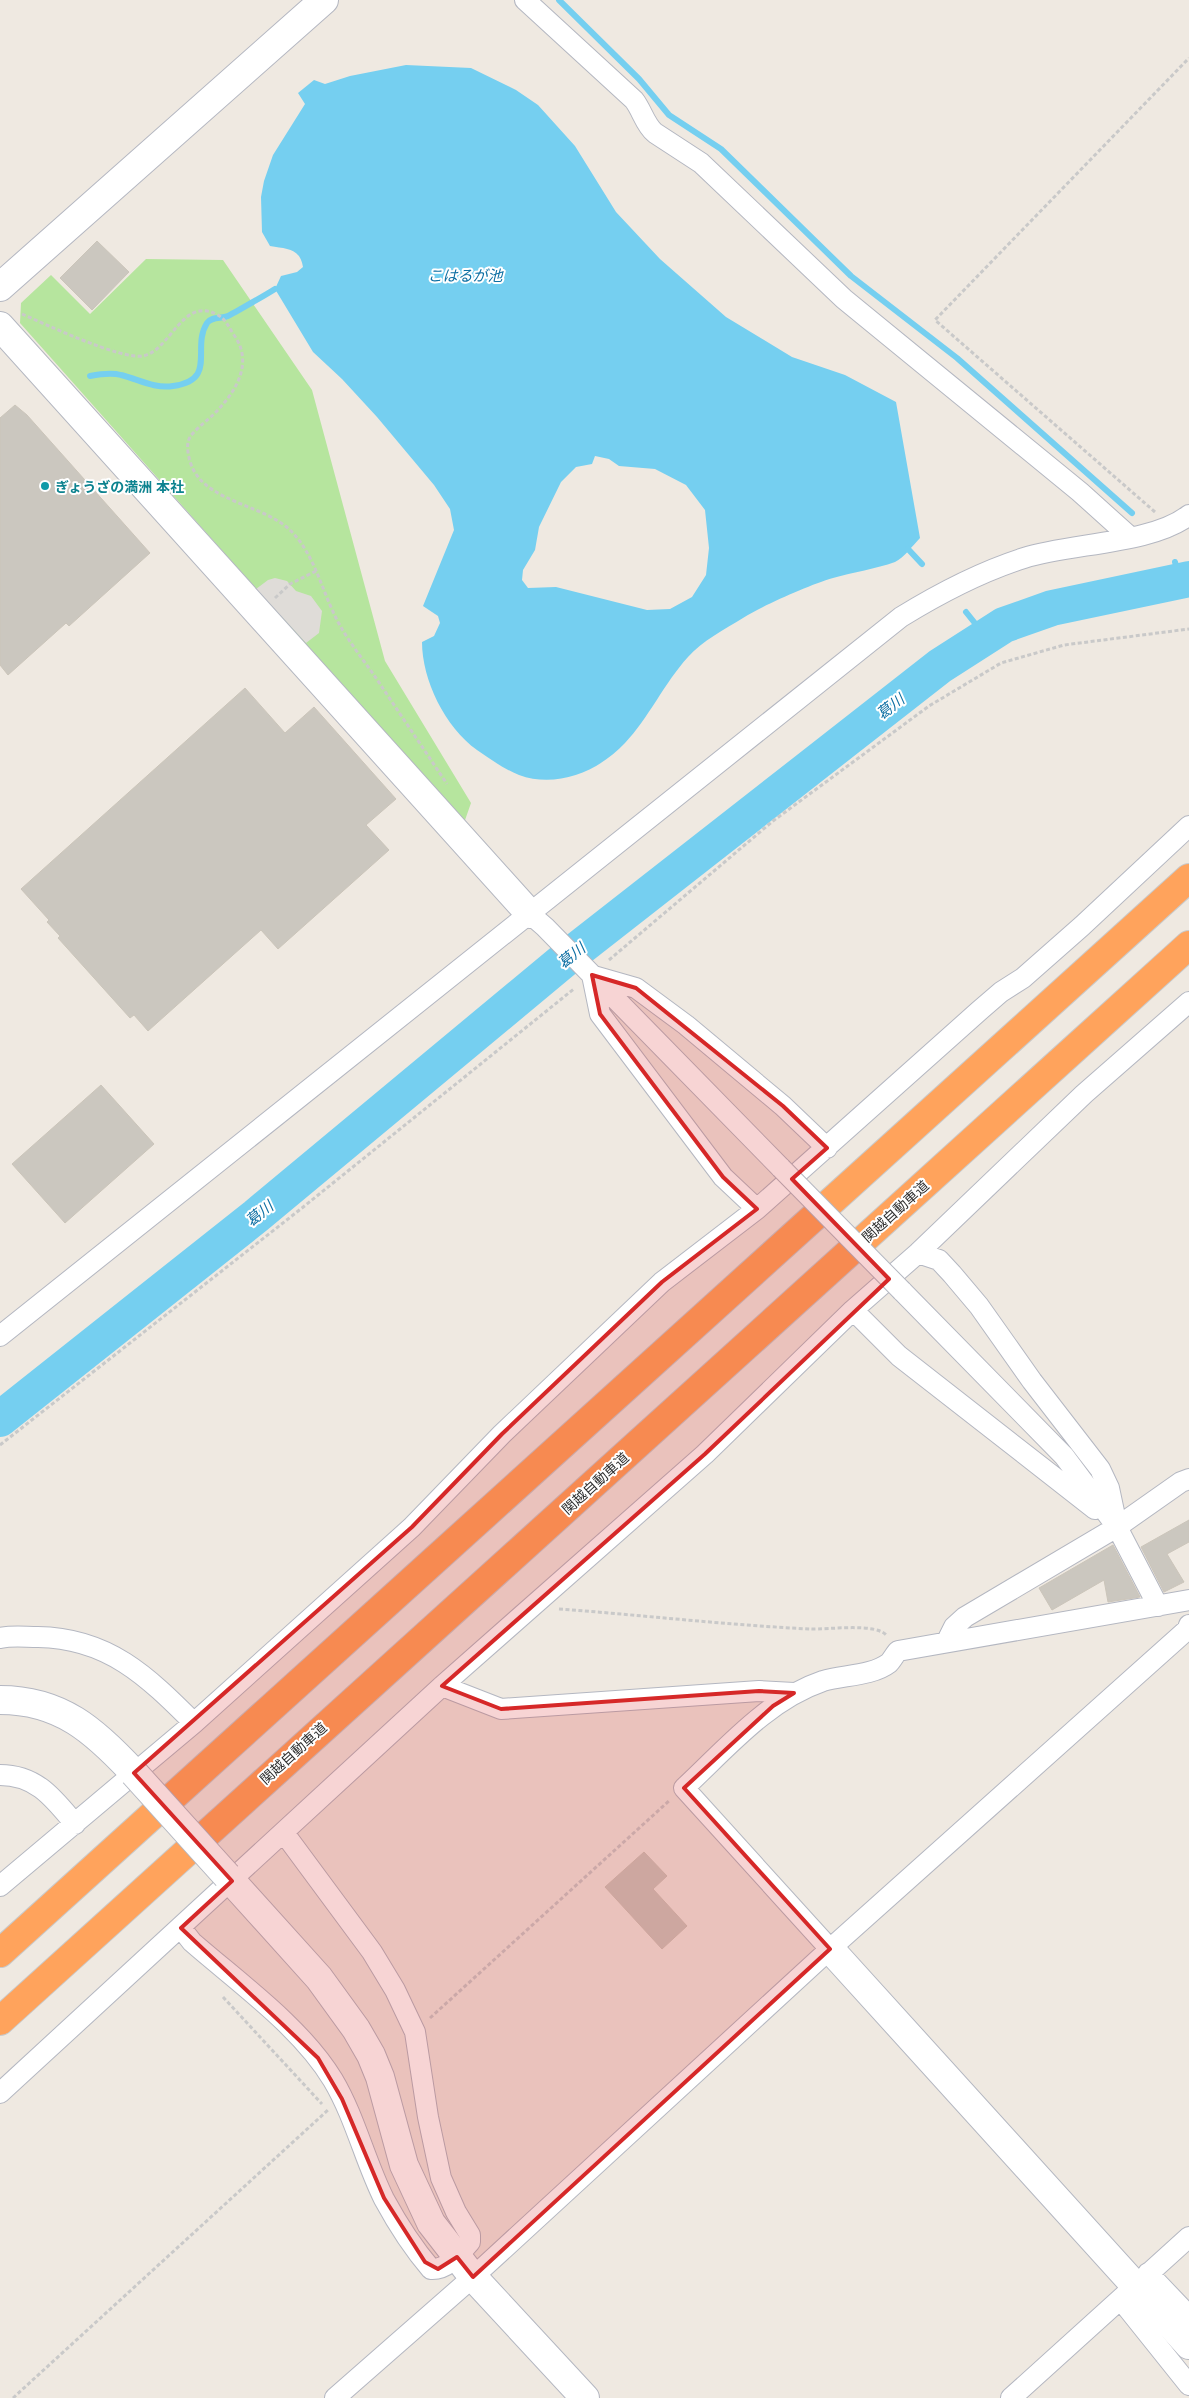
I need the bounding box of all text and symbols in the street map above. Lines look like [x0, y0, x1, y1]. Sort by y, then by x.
water label: こはるが池 [427, 265, 504, 285]
place label: ぎょうざの満洲 本社 [55, 477, 184, 496]
marker: ぎょうざの満洲 本社 [39, 480, 51, 492]
water label: 葛川 [872, 688, 910, 723]
water label: 葛川 [553, 937, 590, 972]
street label: 関越自動車道 [857, 1176, 933, 1246]
water label: 葛川 [241, 1195, 278, 1230]
street label: 関越自動車道 [557, 1448, 633, 1518]
street label: 関越自動車道 [255, 1718, 331, 1788]

